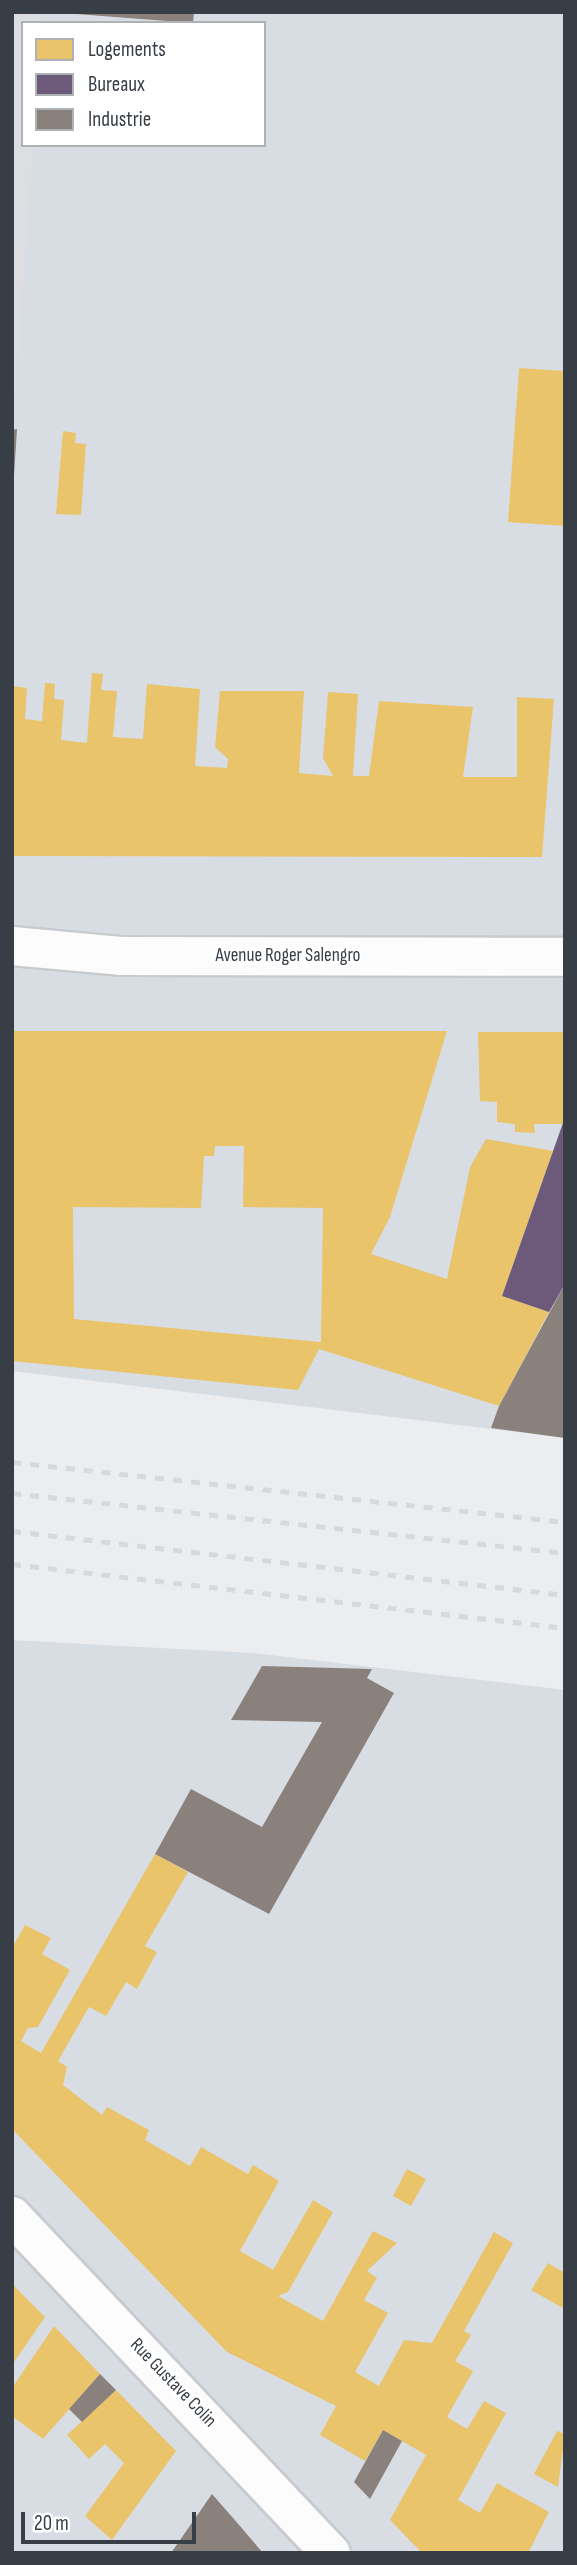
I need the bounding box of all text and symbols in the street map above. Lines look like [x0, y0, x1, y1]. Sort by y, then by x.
legend [21, 21, 266, 147]
text: Logements [88, 37, 166, 62]
text: Bureaux [88, 72, 145, 97]
text: Industrie [88, 107, 151, 132]
street label: Avenue Roger Salengro [216, 945, 360, 967]
street label: Rue Gustave Colin [125, 2334, 221, 2432]
scale bar [24, 2498, 200, 2542]
text: 20 m [34, 2511, 69, 2536]

